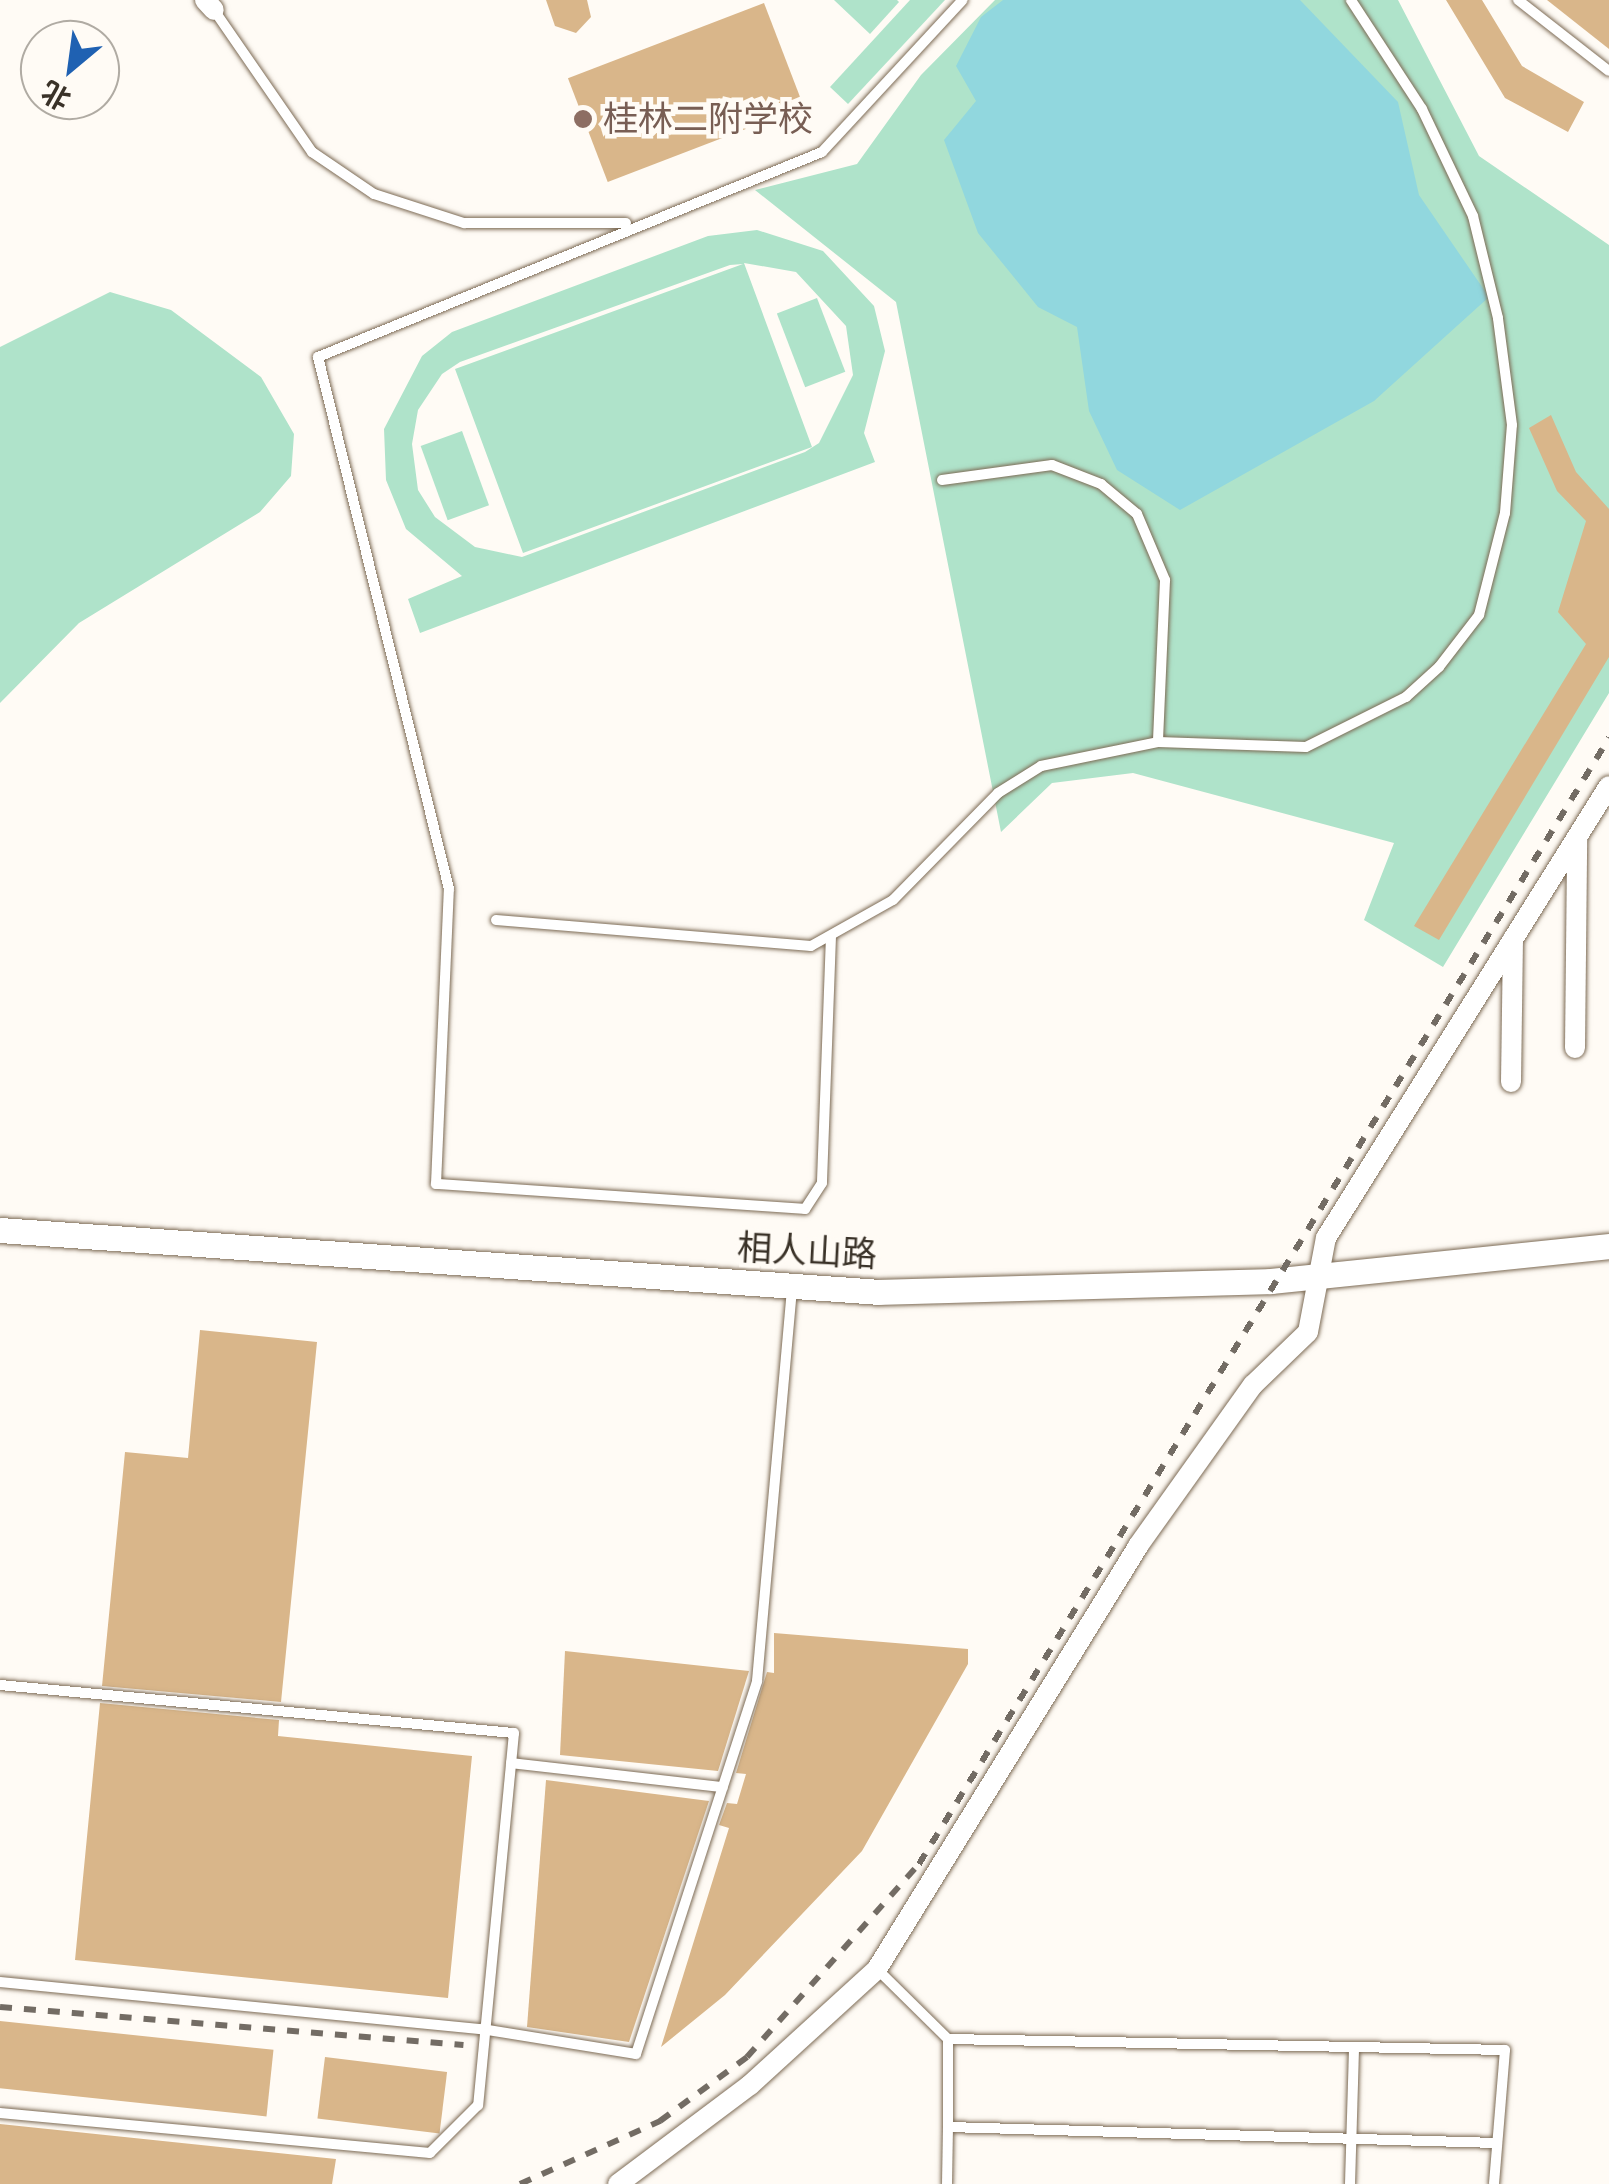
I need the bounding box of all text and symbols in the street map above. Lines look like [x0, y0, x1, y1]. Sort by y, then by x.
north arrow [20, 20, 120, 120]
text: 北 [36, 74, 76, 116]
place label: 桂林二附学校 [603, 98, 813, 140]
marker: 桂林二附学校 [572, 108, 594, 130]
street label: 相人山路 [736, 1226, 878, 1276]

